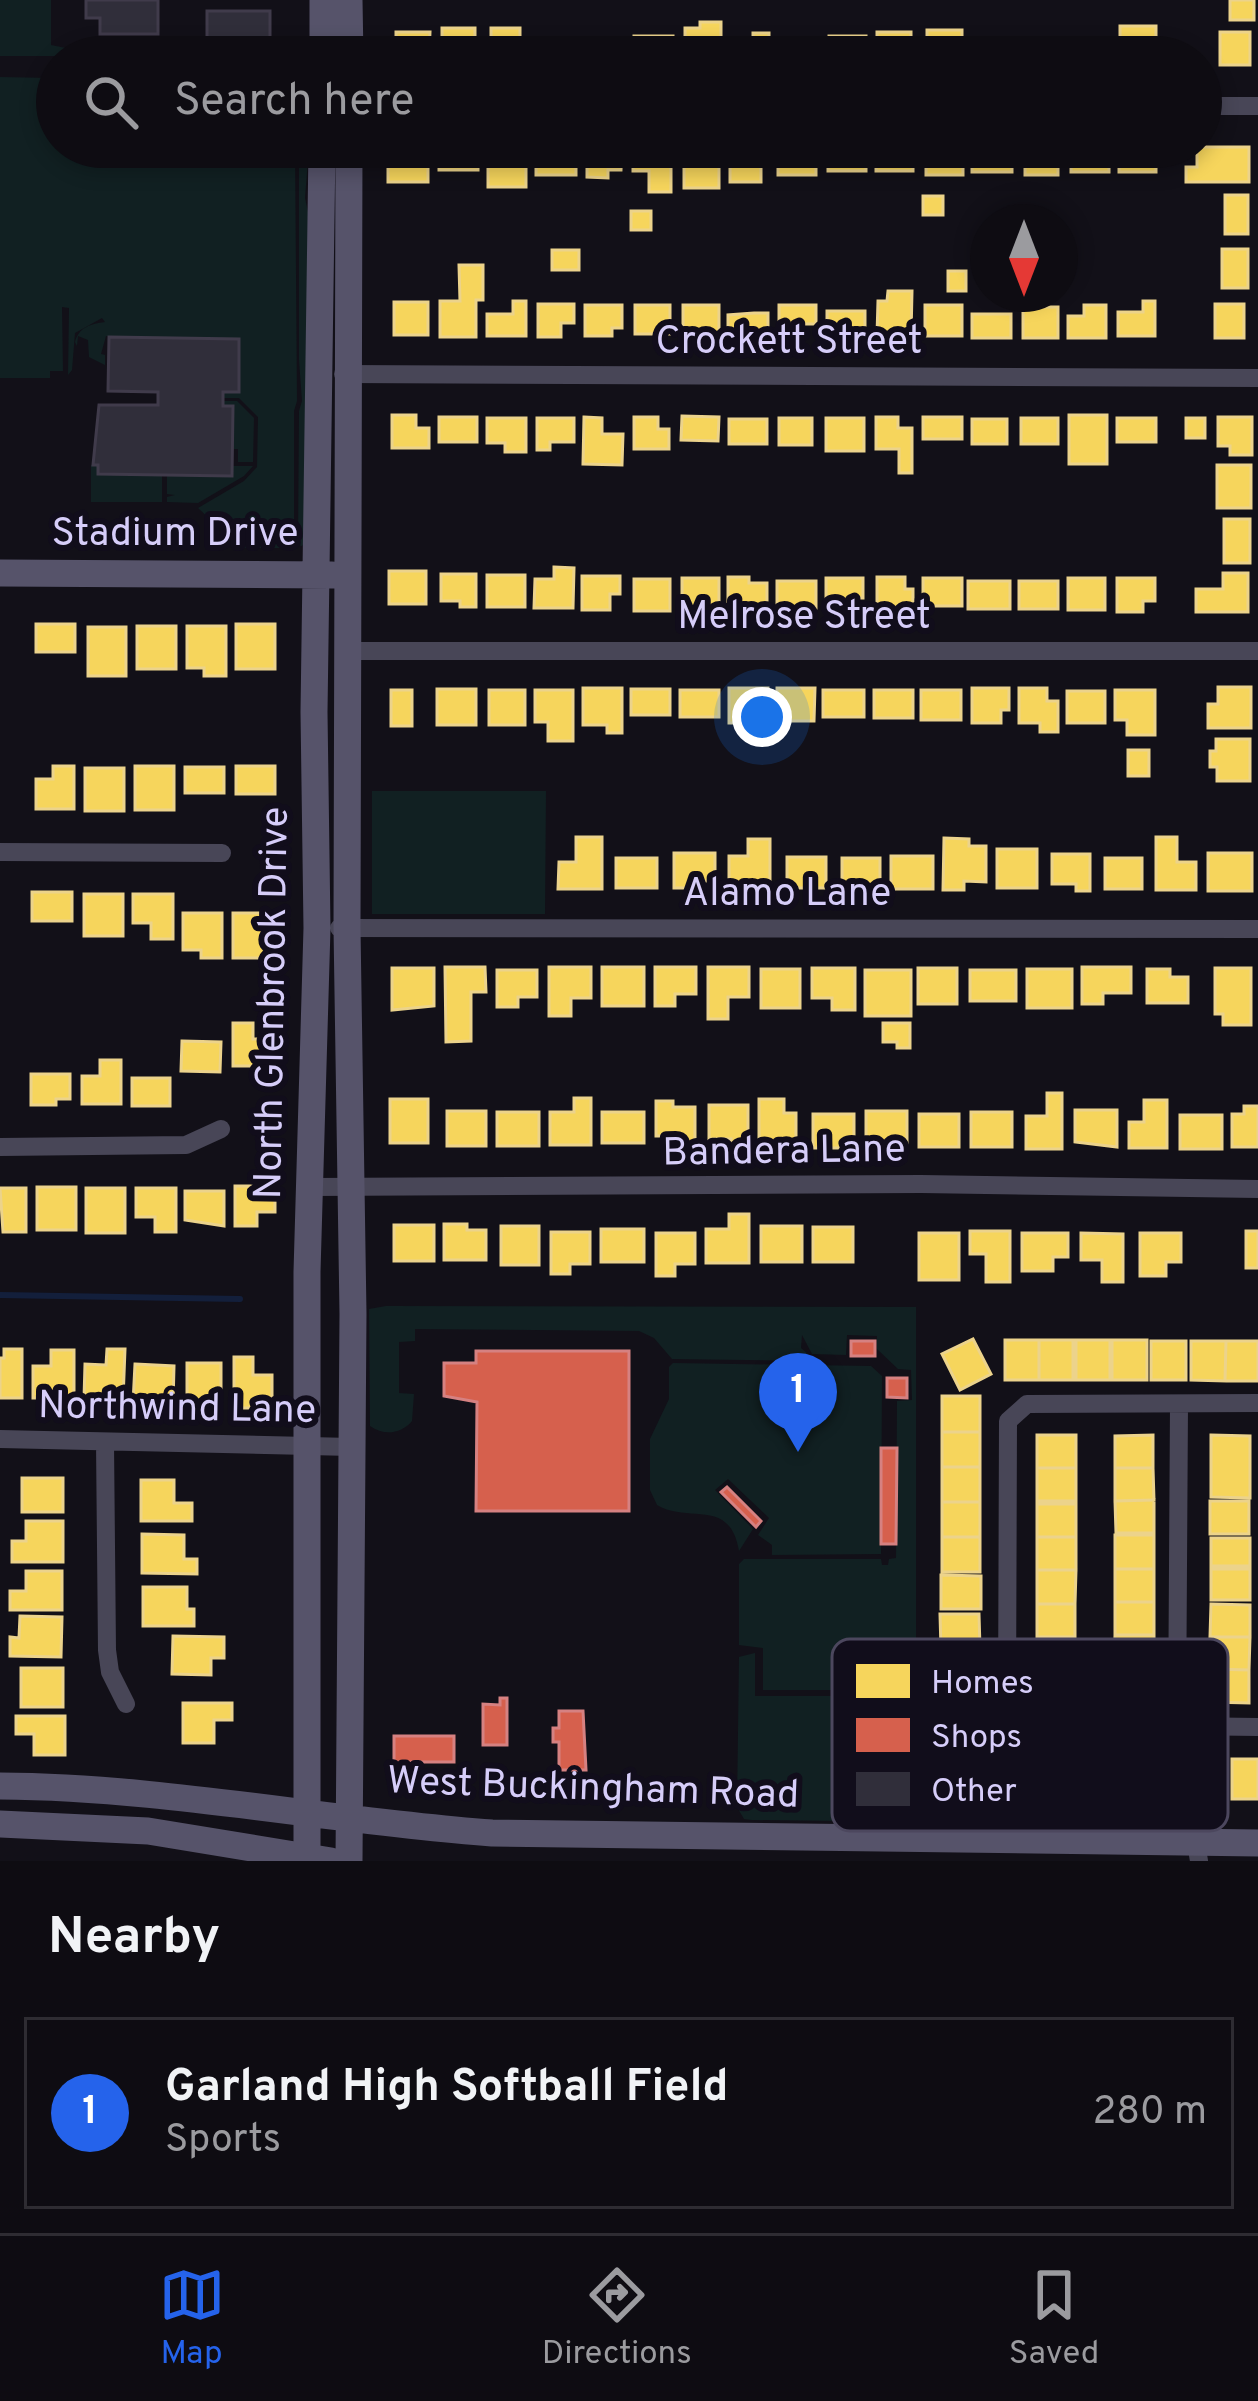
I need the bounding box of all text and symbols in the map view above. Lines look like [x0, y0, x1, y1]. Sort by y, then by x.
search box [36, 36, 1222, 168]
icon: search [78, 69, 144, 135]
text: Search here [174, 74, 414, 131]
north arrow [970, 204, 1078, 312]
street label: Crockett Street [656, 319, 922, 368]
street label: Stadium Drive [51, 511, 299, 560]
street label: Melrose Street [677, 594, 931, 643]
your location [732, 687, 792, 747]
street label: North Glenbrook Drive [246, 806, 302, 1200]
street label: Alamo Lane [683, 871, 891, 920]
street label: Bandera Lane [662, 1126, 906, 1180]
pin: 1 [759, 1353, 837, 1452]
street label: Northwind Lane [37, 1383, 317, 1437]
legend [832, 1639, 1228, 1831]
text: Homes [931, 1664, 1034, 1706]
text: Shops [931, 1718, 1022, 1760]
street label: West Buckingham Road [386, 1758, 800, 1822]
text: Other [931, 1772, 1017, 1814]
text: Nearby [48, 1907, 220, 1972]
text: Garland High Softball Field [165, 2060, 728, 2117]
text: 1 [82, 2089, 98, 2138]
text: 280 m [1092, 2089, 1207, 2138]
text: Sports [165, 2117, 281, 2166]
tab: Map [159, 2262, 225, 2376]
tab: Directions [542, 2262, 692, 2376]
tab: Saved [1009, 2262, 1099, 2376]

